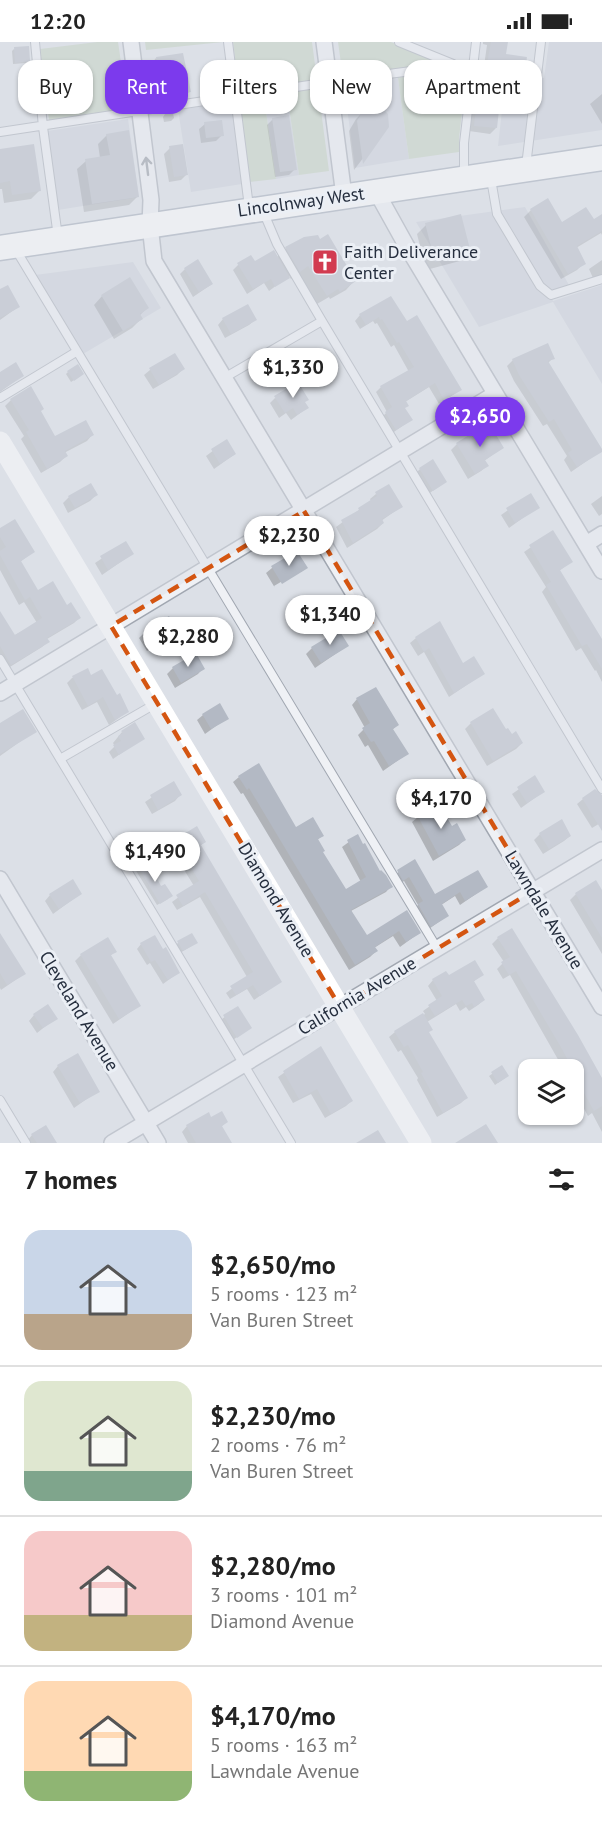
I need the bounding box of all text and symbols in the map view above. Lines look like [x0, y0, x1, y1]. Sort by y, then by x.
text: 12:20 [30, 7, 86, 35]
chip: Buy [18, 60, 93, 114]
chip: Rent [105, 60, 188, 114]
chip: Filters [200, 60, 298, 114]
chip: New [310, 60, 392, 114]
chip: Apartment [404, 60, 542, 114]
one-way arrow [141, 157, 152, 177]
street label: Lincolnway West [236, 181, 366, 222]
place label: Faith Deliverance Center [344, 240, 478, 284]
church icon: Faith Deliverance Center [310, 247, 340, 277]
pin: $1,330 [244, 348, 342, 399]
text: $1,330 [262, 354, 324, 380]
pin: $2,650 [431, 397, 529, 448]
text: $2,650 [449, 403, 511, 429]
pin: $2,230 [240, 516, 338, 567]
text: $2,230 [258, 522, 320, 548]
pin: $1,340 [281, 595, 379, 646]
text: $1,340 [299, 601, 361, 627]
pin: $2,280 [139, 617, 237, 668]
text: $2,280 [157, 623, 219, 649]
pin: $4,170 [392, 779, 490, 830]
text: $4,170 [410, 785, 472, 811]
pin: $1,490 [106, 832, 204, 883]
text: $1,490 [124, 838, 186, 864]
street label: Diamond Avenue [233, 838, 320, 961]
street label: Lawndale Avenue [500, 846, 589, 973]
street label: Cleveland Avenue [35, 947, 124, 1075]
street label: California Avenue [293, 951, 420, 1040]
map controls [518, 1059, 584, 1125]
button: layers [518, 1059, 584, 1125]
text: 7 homes [24, 1163, 117, 1196]
icon: filters [545, 1163, 578, 1196]
text: $2,650/mo [210, 1248, 336, 1281]
icon: home [72, 1254, 144, 1326]
text: 5 rooms · 123 m² [210, 1281, 357, 1307]
text: Van Buren Street [210, 1307, 353, 1333]
text: $2,230/mo [210, 1399, 336, 1432]
icon: home [72, 1405, 144, 1477]
text: 2 rooms · 76 m² [210, 1432, 346, 1458]
text: Van Buren Street [210, 1458, 353, 1484]
text: $2,280/mo [210, 1549, 336, 1582]
icon: home [72, 1555, 144, 1627]
text: 3 rooms · 101 m² [210, 1582, 357, 1608]
text: Diamond Avenue [210, 1608, 354, 1634]
text: $4,170/mo [210, 1699, 336, 1732]
icon: home [72, 1705, 144, 1777]
text: 5 rooms · 163 m² [210, 1732, 357, 1758]
text: Lawndale Avenue [210, 1758, 359, 1784]

